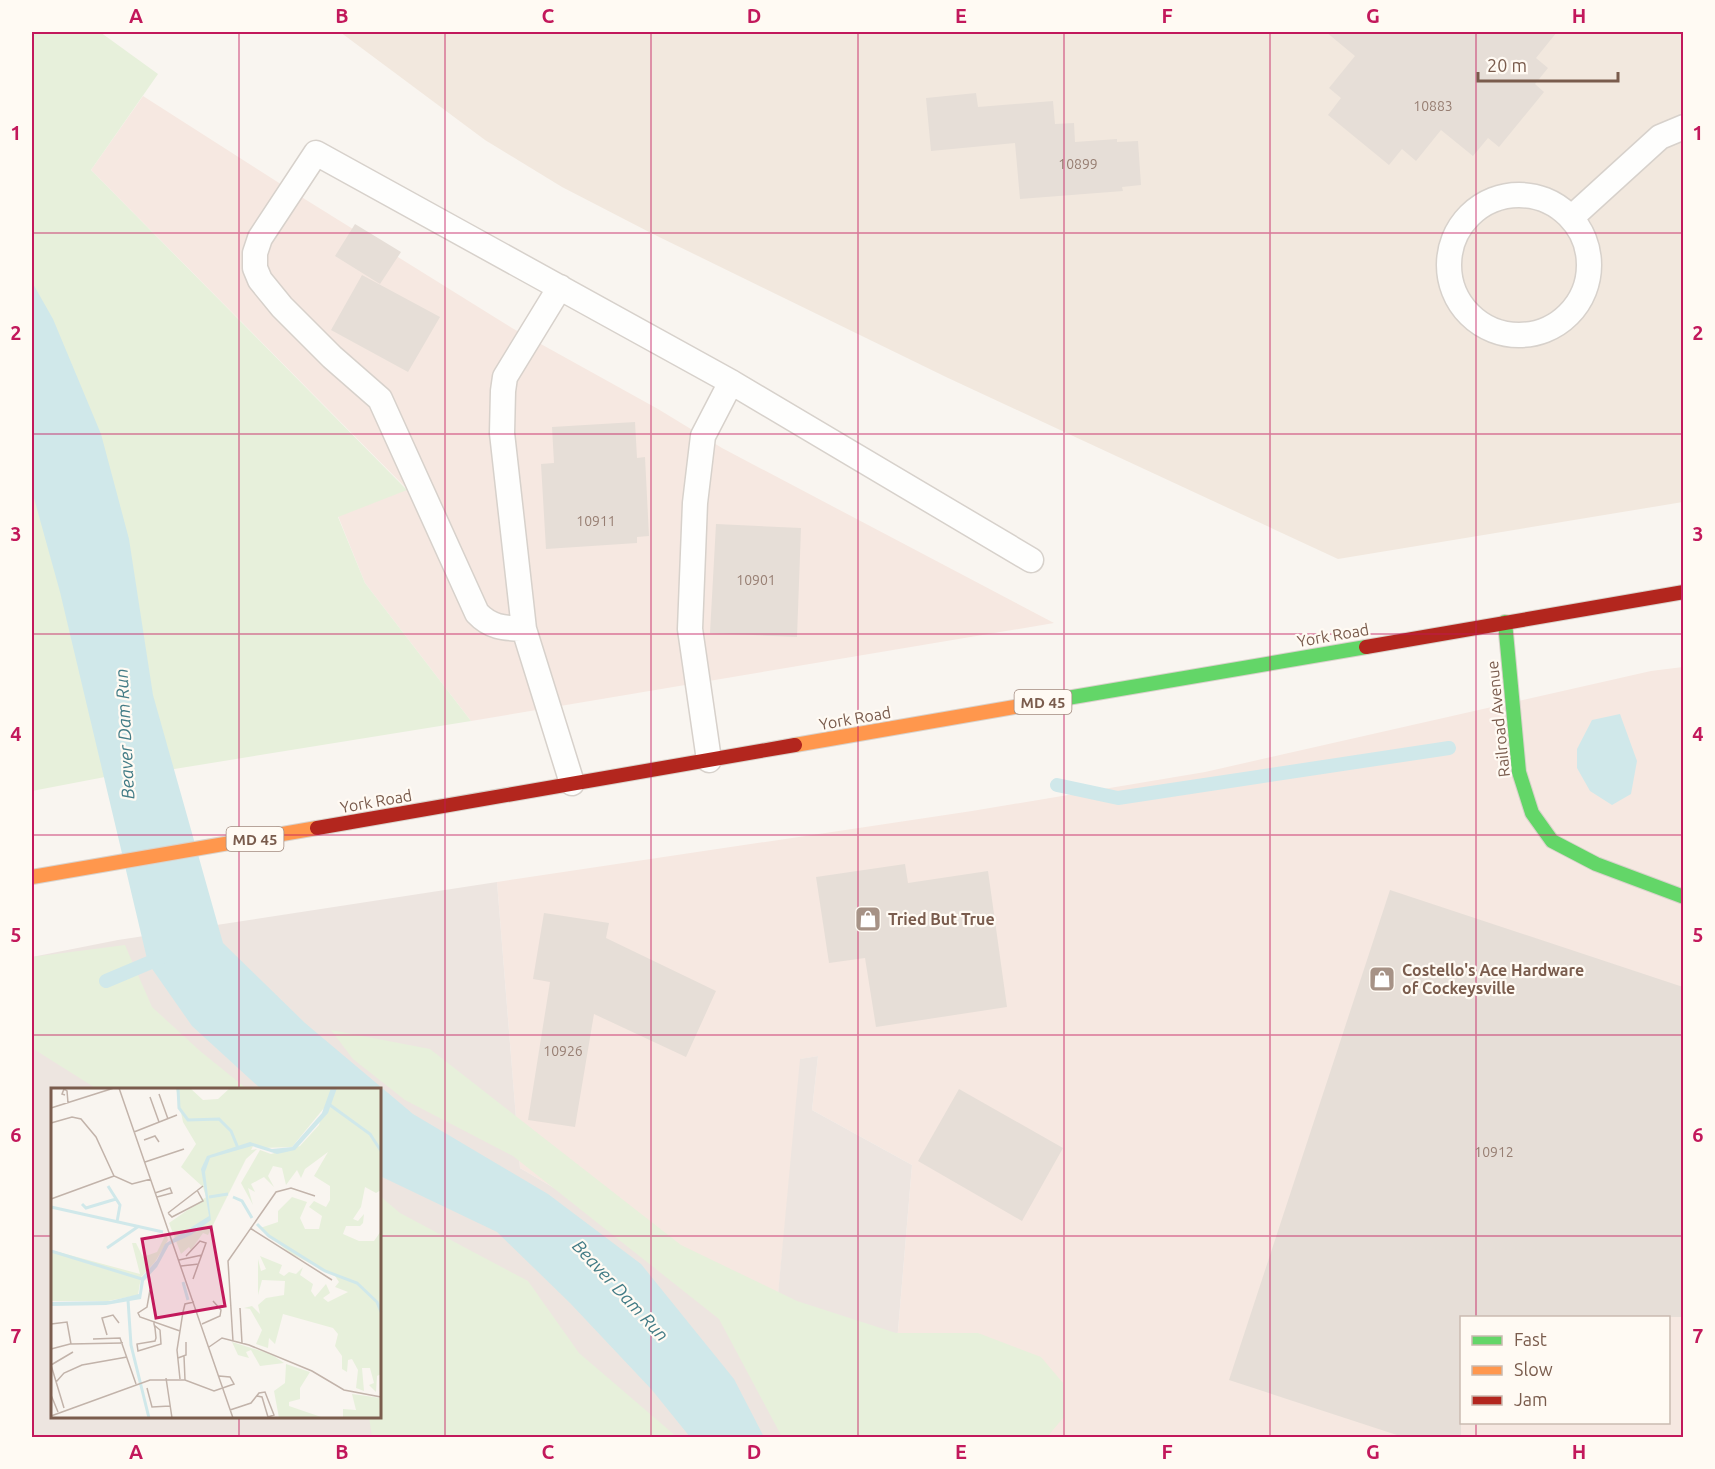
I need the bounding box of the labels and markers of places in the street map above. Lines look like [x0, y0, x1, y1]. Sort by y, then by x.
shop icon: Tried But True [853, 904, 883, 934]
place label: Tried But True [888, 910, 995, 928]
place label: Costello's Ace Hardware of Cockeysville [1402, 961, 1584, 997]
shop icon: Costello's Ace Hardware of Cockeysville [1367, 964, 1397, 994]

